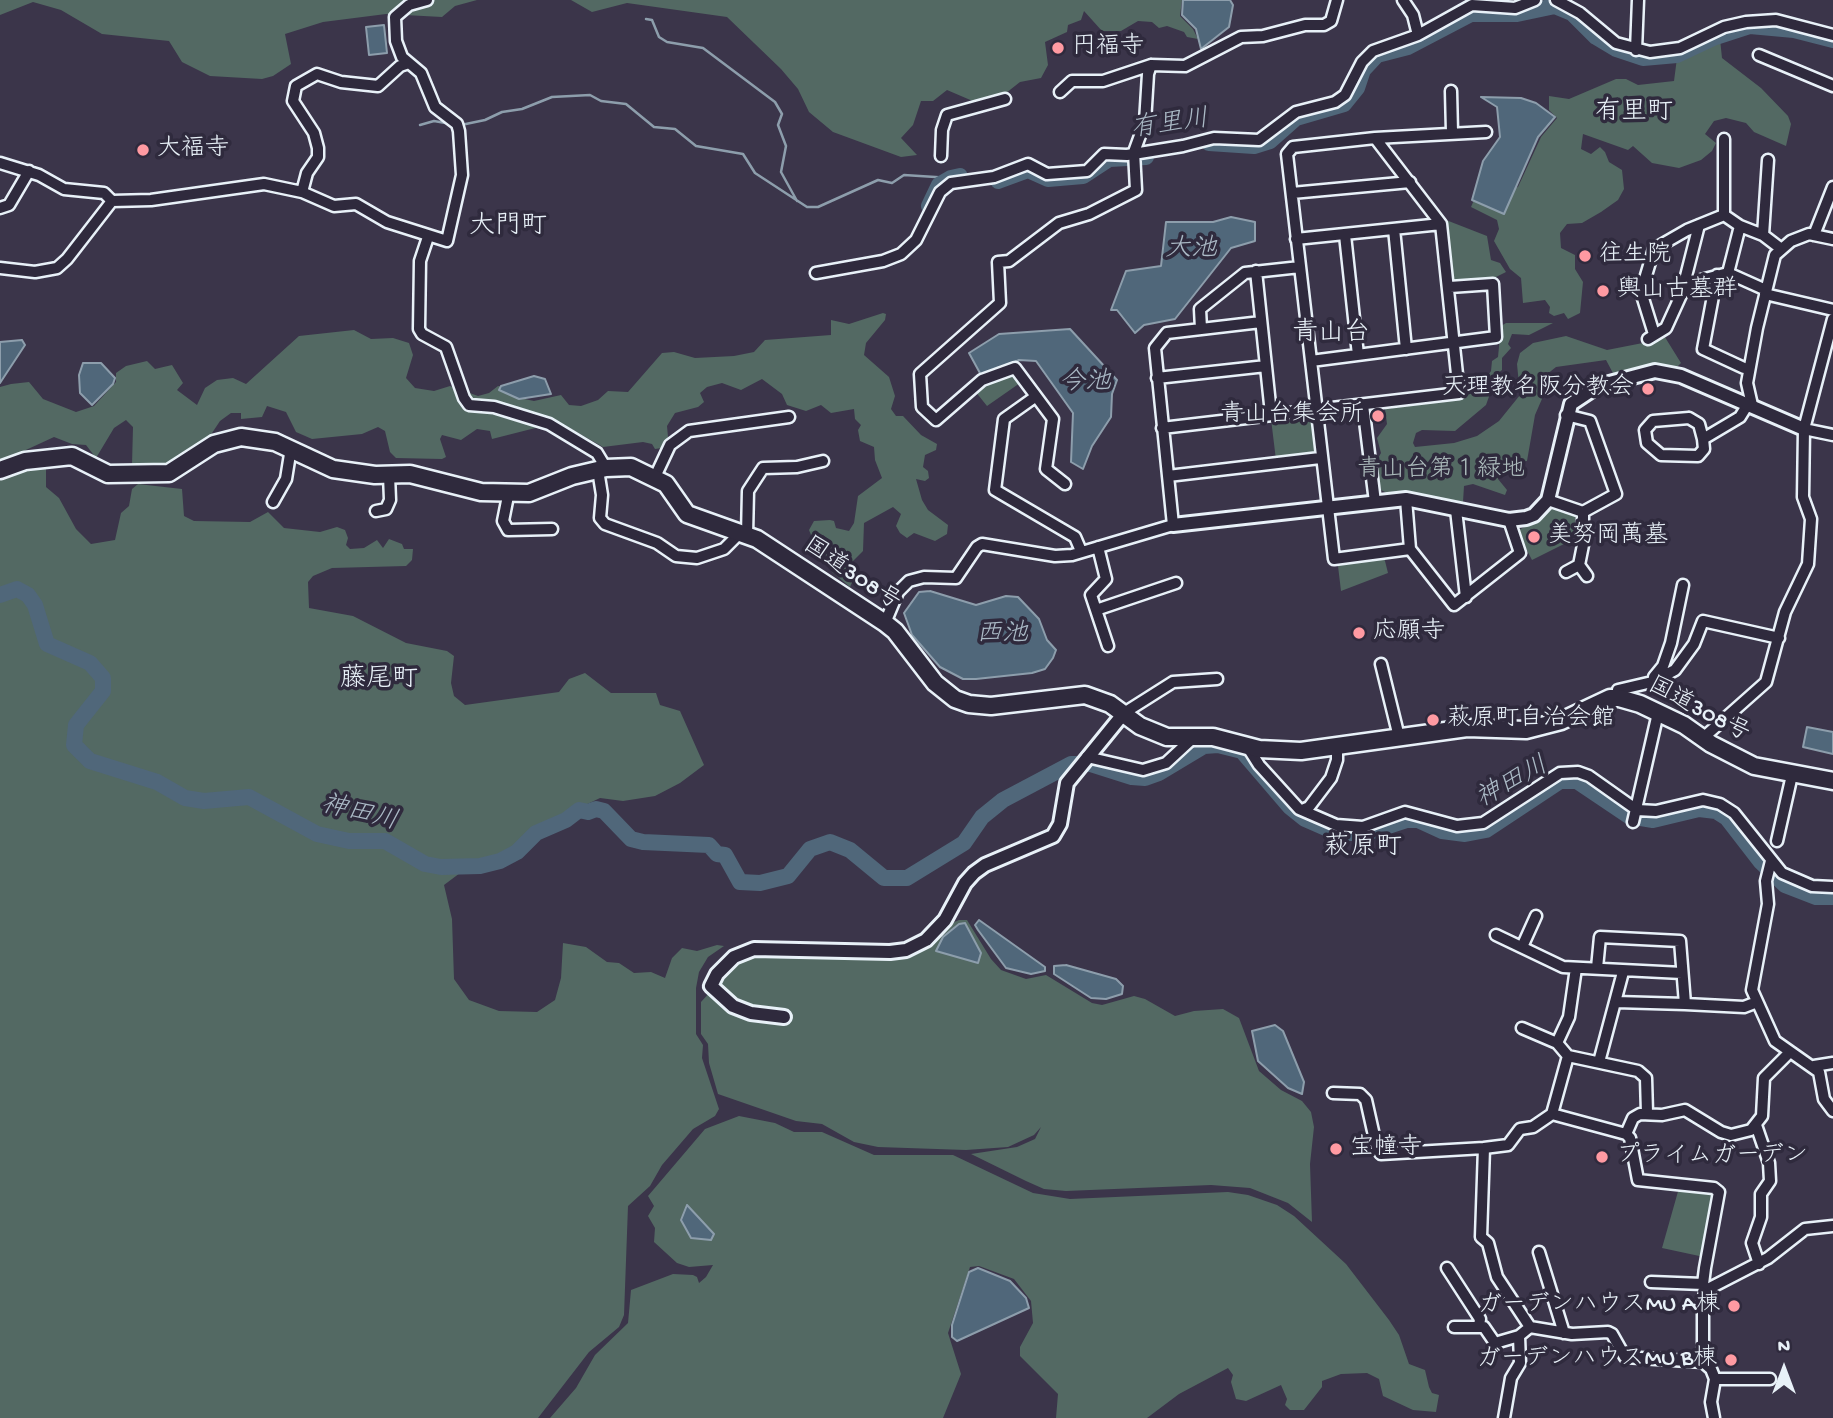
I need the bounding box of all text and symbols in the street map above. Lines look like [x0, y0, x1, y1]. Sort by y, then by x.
place label: 円福寺 [1072, 34, 1144, 62]
marker: 円福寺 [1050, 40, 1066, 56]
district label: 有里町 [1595, 98, 1673, 130]
water label: 有里川 [1129, 105, 1211, 147]
place label: 大福寺 [157, 136, 229, 164]
marker: 大福寺 [135, 142, 151, 158]
district label: 大門町 [469, 212, 547, 244]
water label: 大池 [1165, 235, 1217, 267]
place label: 往生院 [1599, 242, 1671, 270]
marker: 往生院 [1577, 248, 1593, 264]
place label: 輿山古墓群 [1617, 277, 1737, 305]
marker: 輿山古墓群 [1595, 283, 1611, 299]
district label: 青山台 [1292, 319, 1370, 351]
water label: 今池 [1059, 368, 1111, 400]
place label: 天理教名阪分教会 [1442, 375, 1634, 403]
marker: 天理教名阪分教会 [1640, 381, 1656, 397]
place label: 青山台集会所 [1220, 402, 1364, 430]
marker: 青山台集会所 [1370, 408, 1386, 424]
park label: 青山台第１緑地 [1357, 457, 1525, 485]
place label: 美努岡萬墓 [1548, 523, 1668, 551]
marker: 美努岡萬墓 [1526, 529, 1542, 545]
street label: 国道308号 [797, 532, 905, 618]
place label: 応願寺 [1373, 619, 1445, 647]
water label: 西池 [976, 620, 1028, 652]
marker: 応願寺 [1351, 625, 1367, 641]
district label: 藤尾町 [340, 665, 418, 697]
street label: 国道308号 [1642, 672, 1754, 750]
place label: 萩原町自治会館 [1447, 706, 1615, 734]
marker: 萩原町自治会館 [1425, 712, 1441, 728]
water label: 神田川 [1471, 751, 1555, 817]
water label: 神田川 [317, 790, 401, 840]
district label: 萩原町 [1324, 833, 1402, 865]
place label: 宝幢寺 [1350, 1135, 1422, 1163]
marker: 宝幢寺 [1328, 1141, 1344, 1157]
place label: プライムガーデン [1616, 1143, 1808, 1171]
marker: プライムガーデン [1594, 1149, 1610, 1165]
place label: ガーデンハウスMU A棟 [1478, 1292, 1720, 1320]
marker: ガーデンハウスMU A棟 [1726, 1298, 1742, 1314]
north arrow [1749, 1334, 1819, 1404]
text: N [1778, 1336, 1790, 1359]
place label: ガーデンハウスMU B棟 [1477, 1346, 1717, 1374]
marker: ガーデンハウスMU B棟 [1723, 1352, 1739, 1368]

